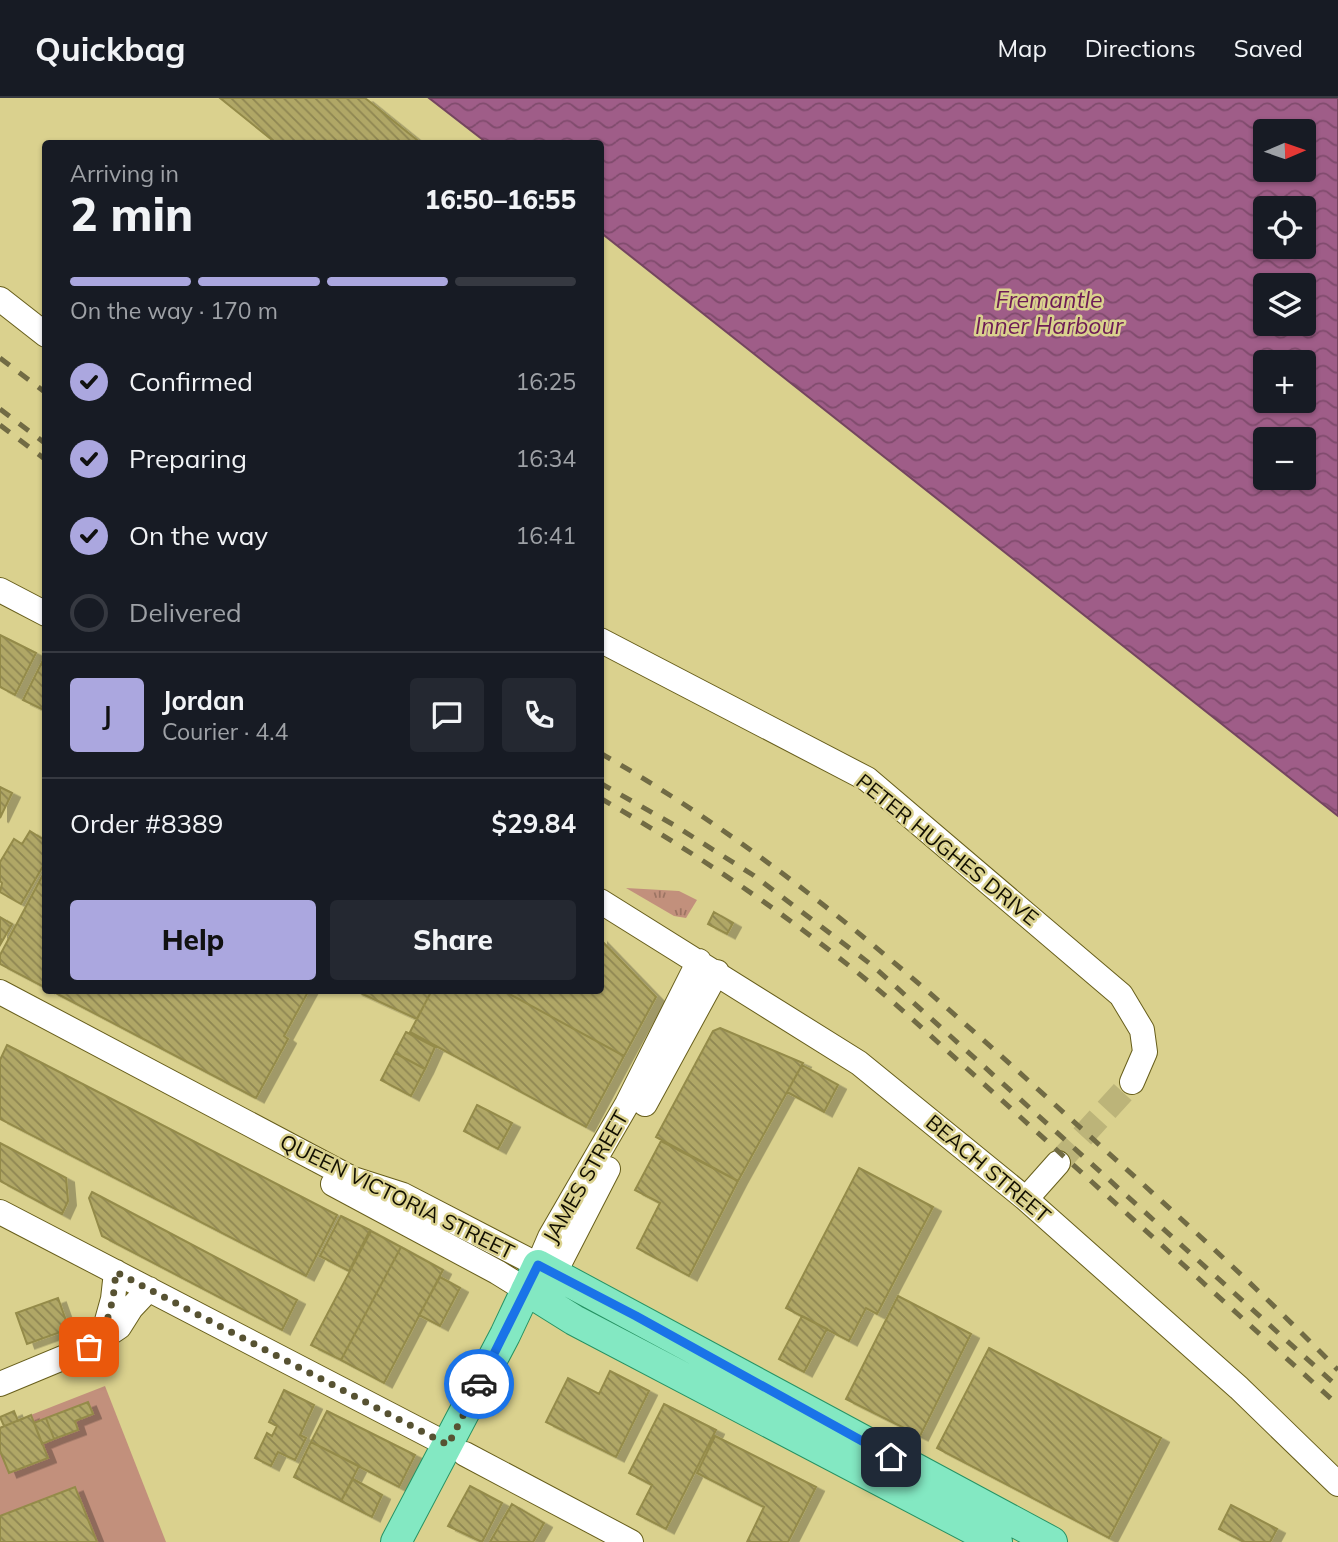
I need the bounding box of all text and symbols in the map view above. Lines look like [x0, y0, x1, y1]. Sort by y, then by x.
text: Quickbag [35, 28, 186, 69]
text: Map [997, 33, 1047, 63]
text: Directions [1085, 33, 1196, 63]
text: Saved [1234, 33, 1303, 63]
north arrow [1253, 119, 1316, 182]
map controls [1253, 119, 1316, 490]
text: Arriving in [70, 159, 179, 188]
text: 16:50–16:55 [425, 183, 576, 216]
text: 2 min [70, 185, 193, 243]
button: locate [1253, 196, 1316, 259]
button: layers [1253, 273, 1316, 336]
water label: Fremantle Inner Harbour [975, 285, 1125, 340]
text: On the way · 170 m [70, 296, 278, 325]
button: + [1253, 350, 1316, 413]
icon: check [70, 363, 108, 401]
text: Confirmed [129, 365, 253, 398]
text: 16:25 [516, 367, 576, 396]
button: − [1253, 427, 1316, 490]
icon: check [70, 440, 108, 478]
text: Preparing [129, 442, 247, 475]
text: 16:34 [516, 444, 576, 473]
icon: check [70, 517, 108, 555]
text: On the way [129, 519, 268, 552]
text: 16:41 [516, 521, 576, 550]
text: Delivered [129, 596, 242, 629]
button: chat [410, 678, 484, 752]
button: phone [502, 678, 576, 752]
text: Jordan [162, 684, 245, 717]
text: J [102, 699, 112, 732]
text: Courier · 4.4 [162, 717, 288, 746]
street label: PETER HUGHES DRIVE [851, 768, 1044, 931]
text: Order #8389 [70, 807, 223, 840]
text: $29.84 [492, 807, 576, 840]
button: Help [70, 900, 316, 980]
button: Share [330, 900, 576, 980]
street label: JAMES STREET [537, 1106, 634, 1247]
street label: BEACH STREET [921, 1109, 1056, 1228]
street label: QUEEN VICTORIA STREET [276, 1128, 519, 1264]
pin [59, 1317, 119, 1377]
icon: bag [70, 1328, 108, 1366]
courier [444, 1349, 514, 1419]
icon: car [460, 1365, 498, 1403]
pin [861, 1427, 921, 1487]
icon: home [872, 1438, 910, 1476]

